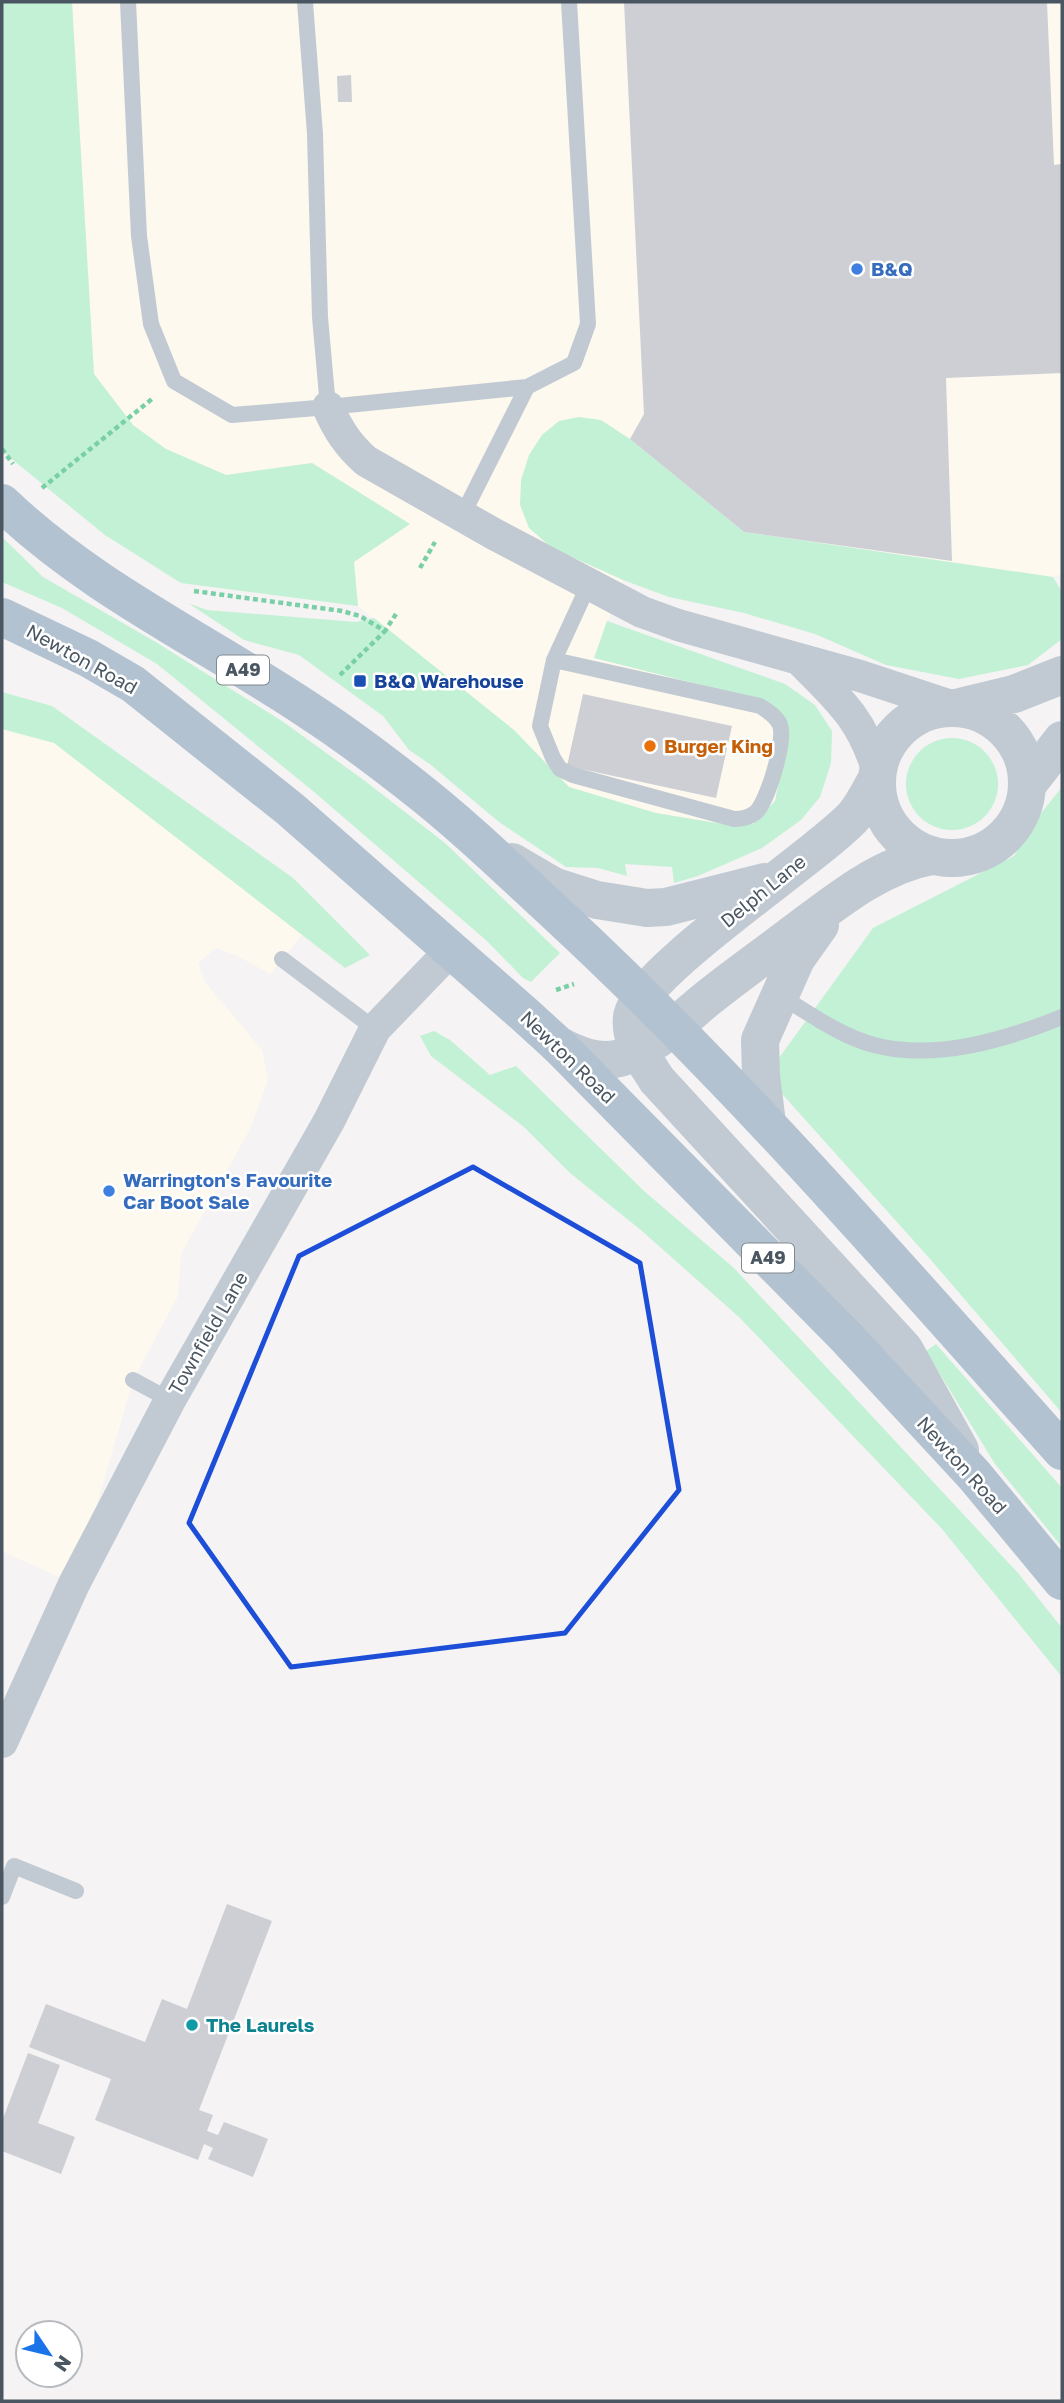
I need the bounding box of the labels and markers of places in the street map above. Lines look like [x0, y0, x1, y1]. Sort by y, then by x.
place label: B&Q [871, 257, 913, 280]
marker: B&Q [849, 261, 865, 277]
place label: B&Q Warehouse [374, 669, 524, 692]
marker: B&Q Warehouse [352, 673, 368, 689]
place label: Burger King [664, 734, 773, 757]
marker: Burger King [642, 738, 658, 754]
place label: Warrington's Favourite Car Boot Sale [123, 1168, 332, 1213]
marker: Warrington's Favourite Car Boot Sale [101, 1183, 117, 1199]
place label: The Laurels [206, 2013, 315, 2036]
marker: The Laurels [184, 2017, 200, 2033]

